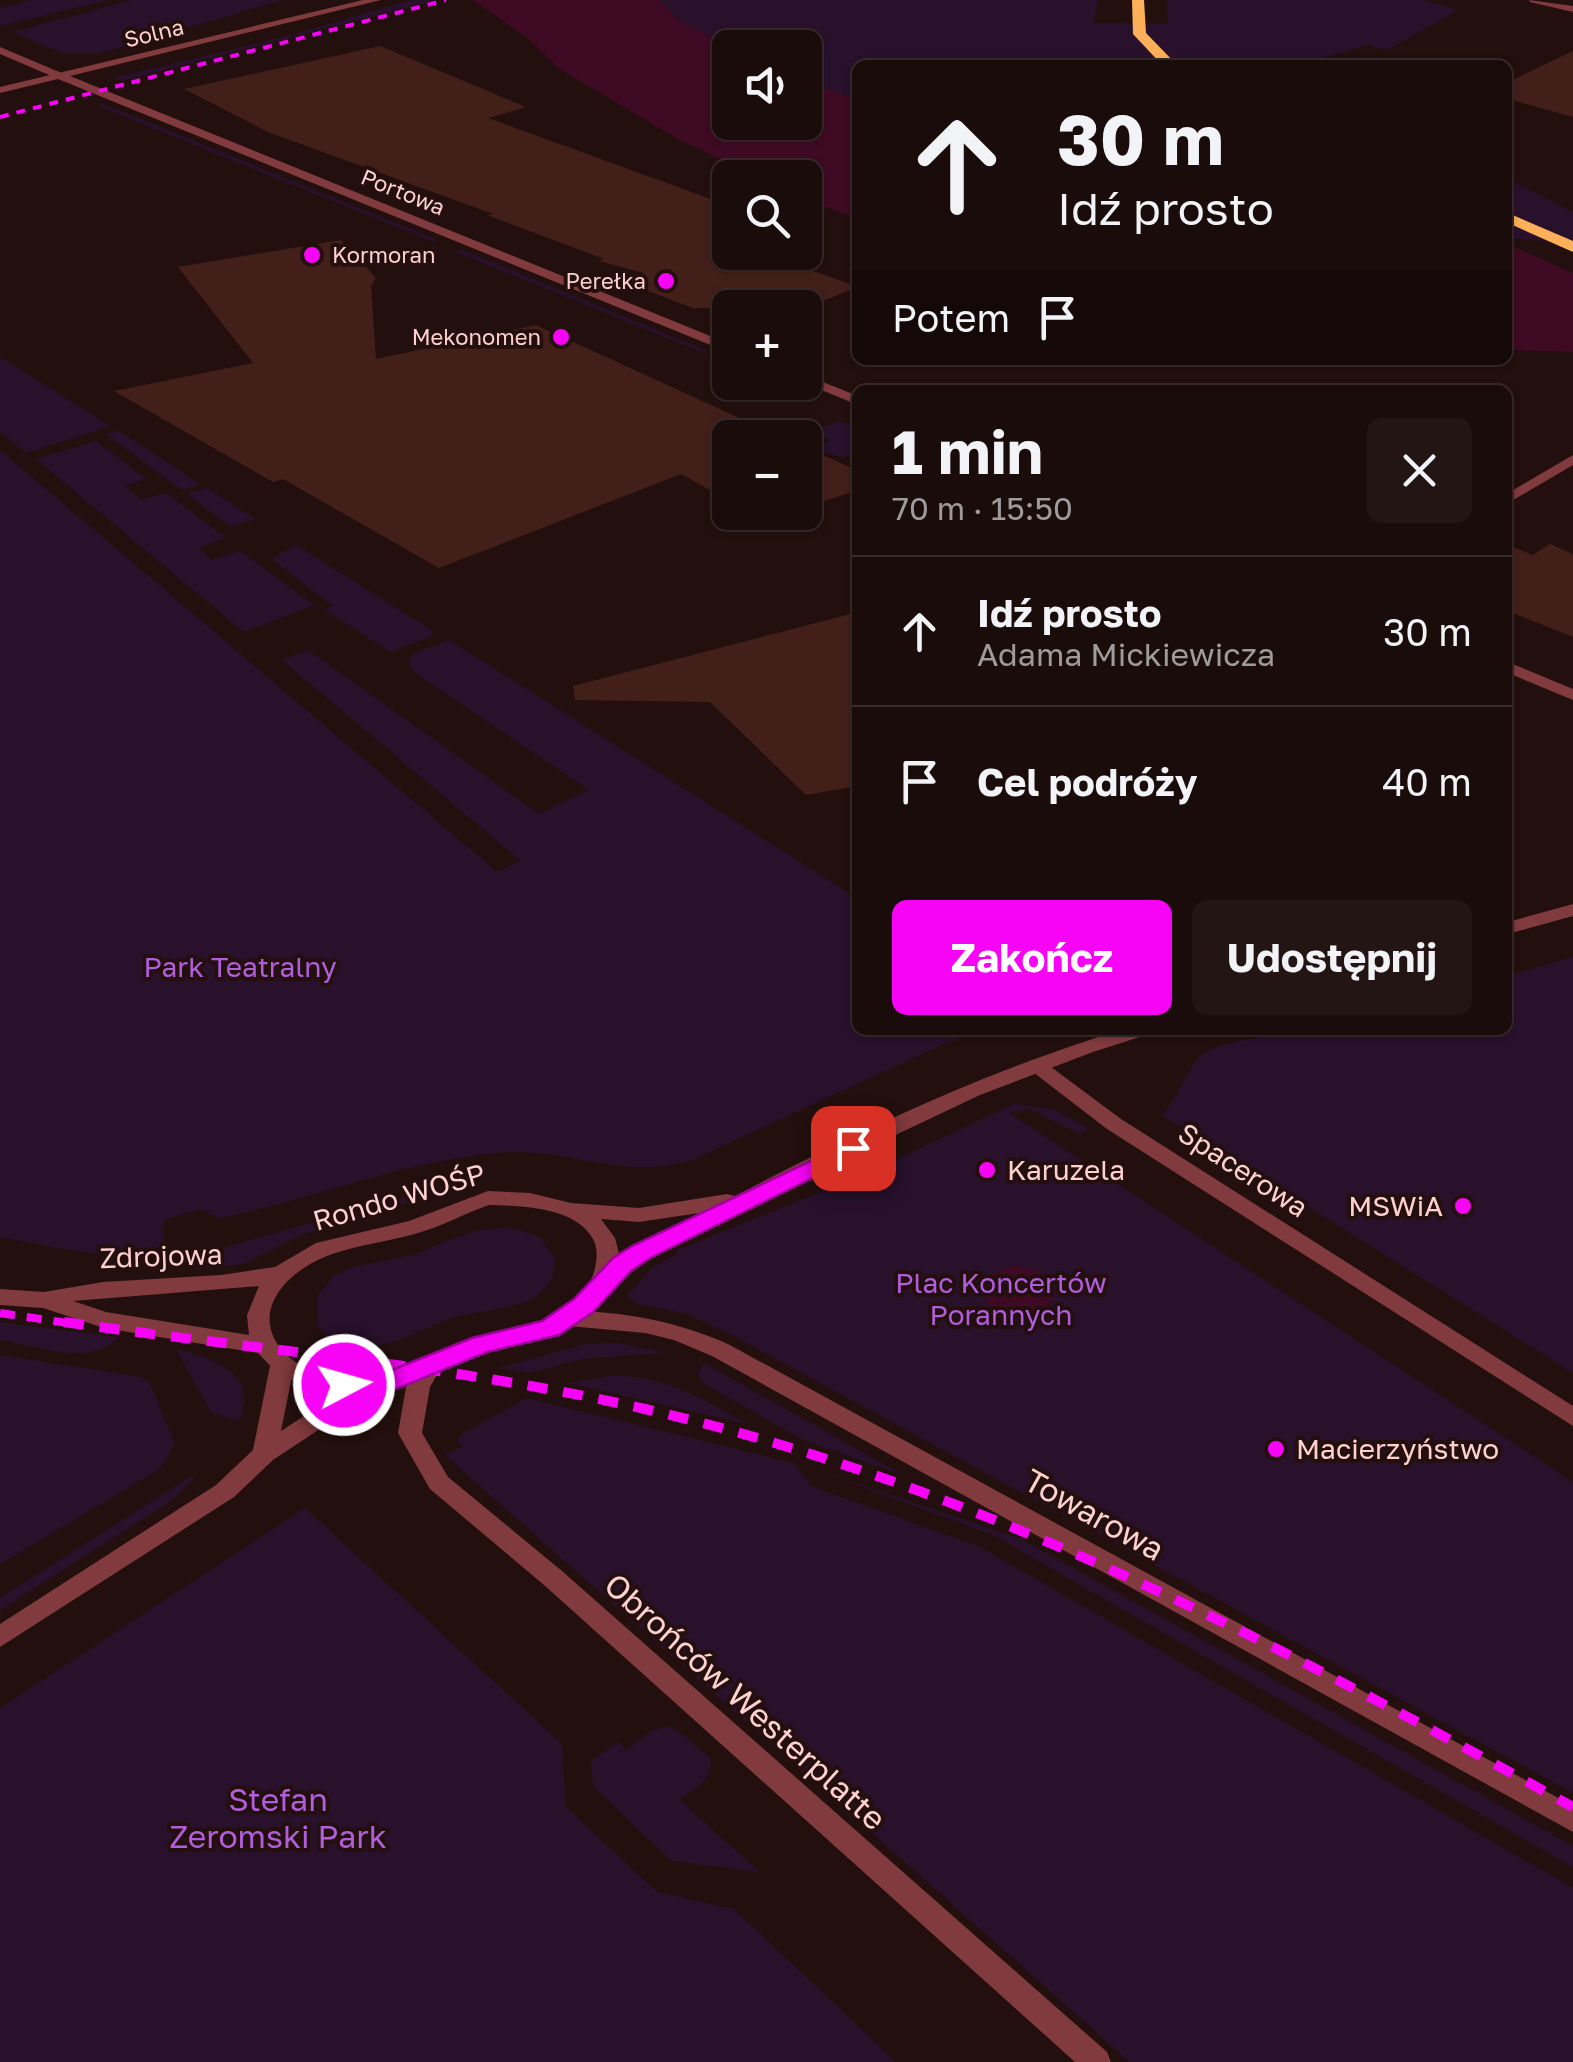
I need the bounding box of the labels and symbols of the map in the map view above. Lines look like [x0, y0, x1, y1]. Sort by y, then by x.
street label: Solna [121, 13, 186, 52]
street label: Portowa [357, 163, 449, 221]
place label: Kormoran [332, 241, 436, 268]
marker: Kormoran [301, 244, 323, 266]
place label: Perełka [566, 267, 646, 294]
marker: Perełka [655, 270, 677, 292]
place label: Mekonomen [412, 323, 541, 350]
marker: Mekonomen [550, 326, 572, 348]
park label: Park Teatralny [143, 950, 337, 983]
pin [811, 1106, 896, 1191]
street label: Spacerowa [1172, 1116, 1314, 1224]
place label: Karuzela [1007, 1153, 1125, 1186]
street label: Rondo WOŚP [309, 1156, 489, 1237]
marker: Karuzela [976, 1159, 998, 1181]
place label: MSWiA [1348, 1189, 1443, 1222]
marker: MSWiA [1452, 1195, 1474, 1217]
street label: Zdrojowa [99, 1237, 223, 1274]
park label: Plac Koncertów Porannych [895, 1266, 1107, 1331]
position arrow [292, 1333, 396, 1437]
place label: Macierzyństwo [1296, 1432, 1499, 1465]
marker: Macierzyństwo [1265, 1438, 1287, 1460]
street label: Towarowa [1018, 1460, 1171, 1568]
street label: Obrońców Westerplatte [597, 1565, 894, 1837]
park label: Stefan Zeromski Park [169, 1780, 387, 1855]

